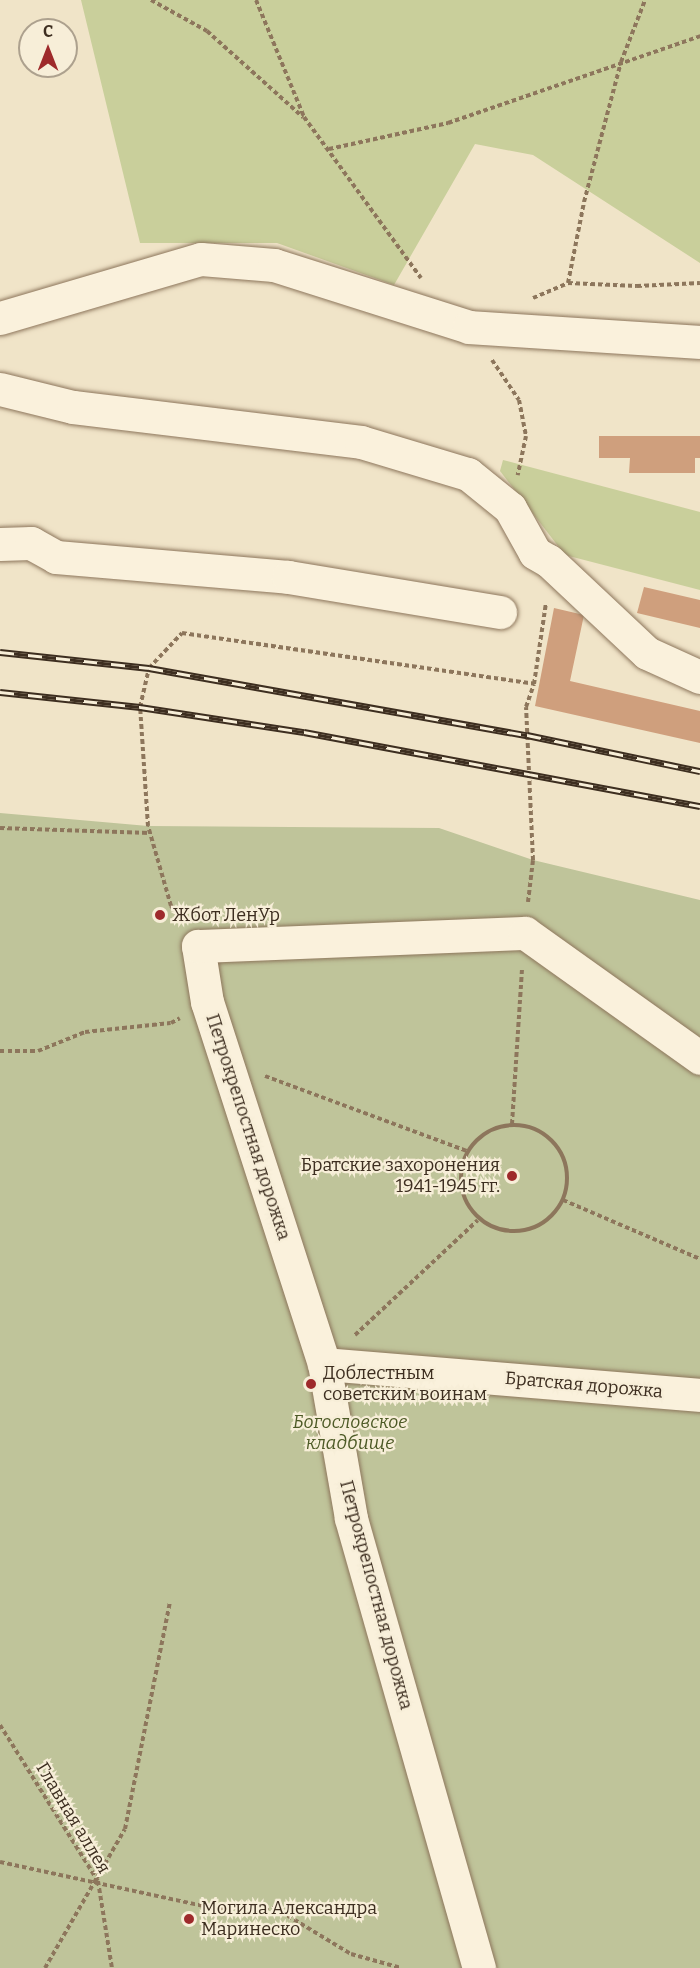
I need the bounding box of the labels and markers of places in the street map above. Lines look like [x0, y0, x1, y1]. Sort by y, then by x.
place label: Жбот ЛенУр [172, 904, 280, 926]
marker: Жбот ЛенУр [153, 908, 167, 922]
place label: Братские захоронения 1941-1945 гг. [301, 1155, 500, 1198]
marker: Братские захоронения 1941-1945 гг. [505, 1169, 519, 1183]
place label: Доблестным советским воинам [323, 1363, 487, 1406]
marker: Доблестным советским воинам [304, 1377, 318, 1391]
place label: Могила Александра Маринеско [201, 1898, 377, 1940]
marker: Могила Александра Маринеско [182, 1912, 196, 1926]

